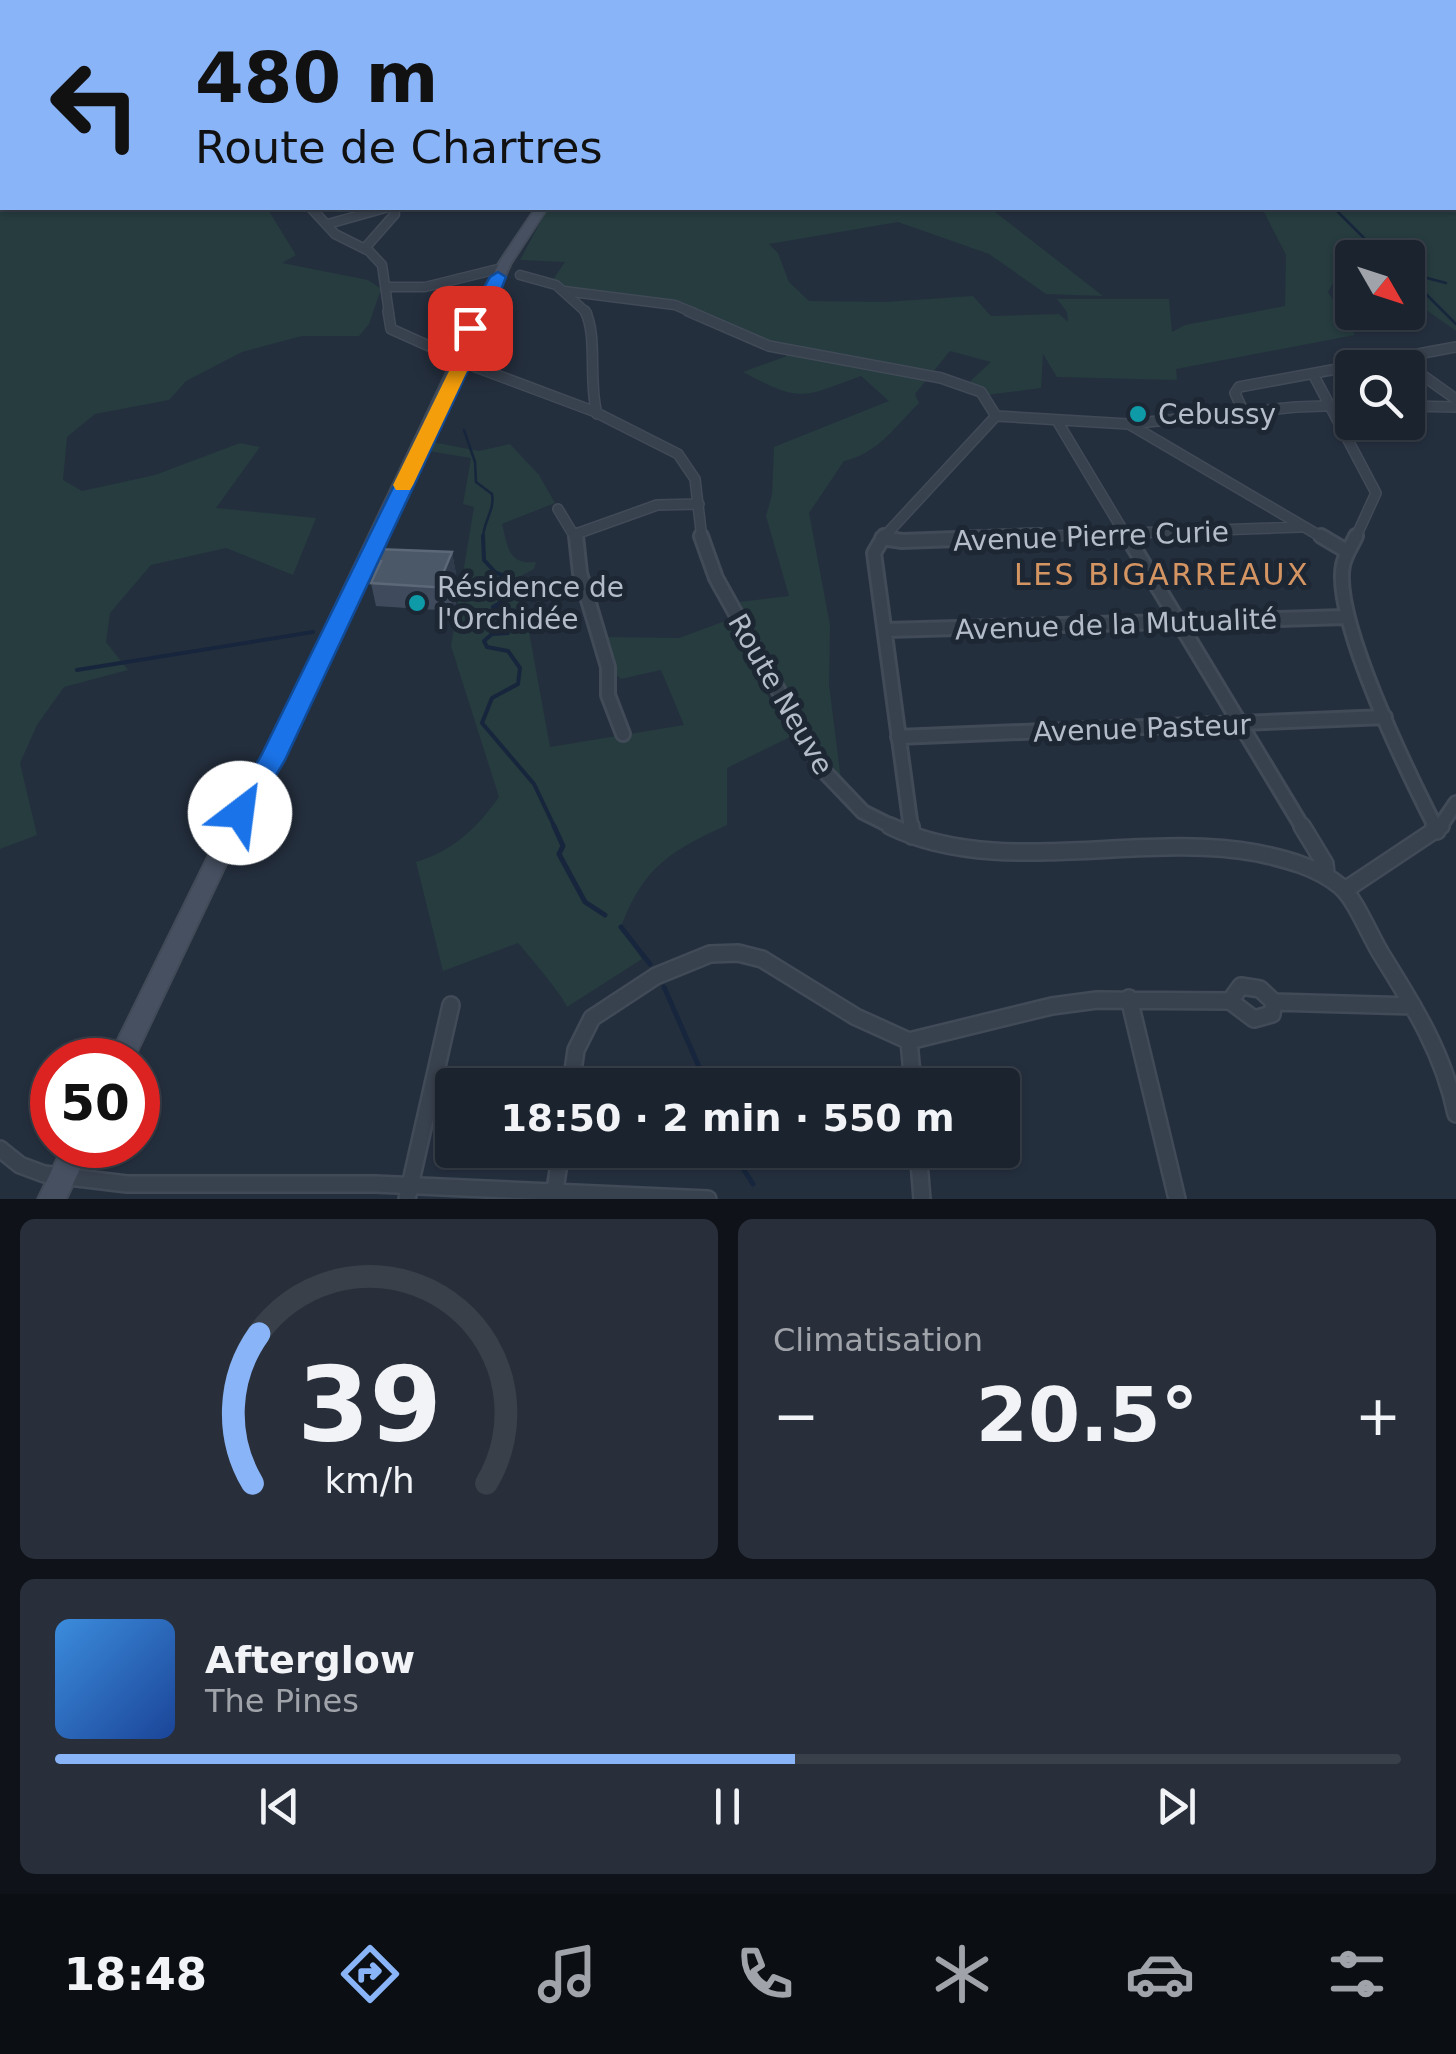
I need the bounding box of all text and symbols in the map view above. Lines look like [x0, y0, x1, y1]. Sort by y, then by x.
text: 480 m [195, 37, 438, 119]
icon: left [30, 40, 160, 170]
text: Route de Chartres [195, 121, 603, 174]
north arrow [1335, 240, 1425, 330]
map controls [1335, 240, 1425, 440]
pin [428, 286, 513, 371]
icon: arrive [443, 301, 498, 356]
button: search [1335, 350, 1425, 440]
place label: Cebussy [1158, 398, 1276, 431]
marker: Cebussy [1127, 403, 1149, 425]
street label: Avenue Pierre Curie [952, 515, 1230, 558]
district label: LES BIGARREAUX [1014, 557, 1310, 592]
place label: Résidence de l'Orchidée [437, 571, 624, 636]
marker: Résidence de l'Orchidée [406, 592, 428, 614]
street label: Avenue de la Mutualité [954, 602, 1278, 647]
street label: Route Neuve [721, 608, 840, 780]
street label: Avenue Pasteur [1033, 708, 1252, 749]
position arrow [188, 761, 292, 865]
speed limit sign: 50 [30, 1038, 160, 1168]
text: 18:50 · 2 min · 550 m [500, 1096, 955, 1140]
text: Climatisation [773, 1321, 983, 1359]
text: 39 [297, 1344, 441, 1466]
text: 20.5° [976, 1371, 1198, 1459]
text: − [773, 1384, 819, 1448]
text: + [1355, 1384, 1401, 1448]
text: km/h [324, 1460, 414, 1501]
text: Afterglow [205, 1638, 415, 1682]
text: The Pines [205, 1682, 359, 1720]
icon: previous [252, 1779, 307, 1834]
icon: pause [700, 1779, 755, 1834]
icon: next [1149, 1779, 1204, 1834]
icon: directions [335, 1939, 405, 2009]
icon: music [532, 1939, 602, 2009]
icon: phone [730, 1939, 800, 2009]
icon: climate [927, 1939, 997, 2009]
icon: car [1125, 1939, 1195, 2009]
icon: filters [1322, 1939, 1392, 2009]
text: 18:48 [64, 1948, 207, 2001]

